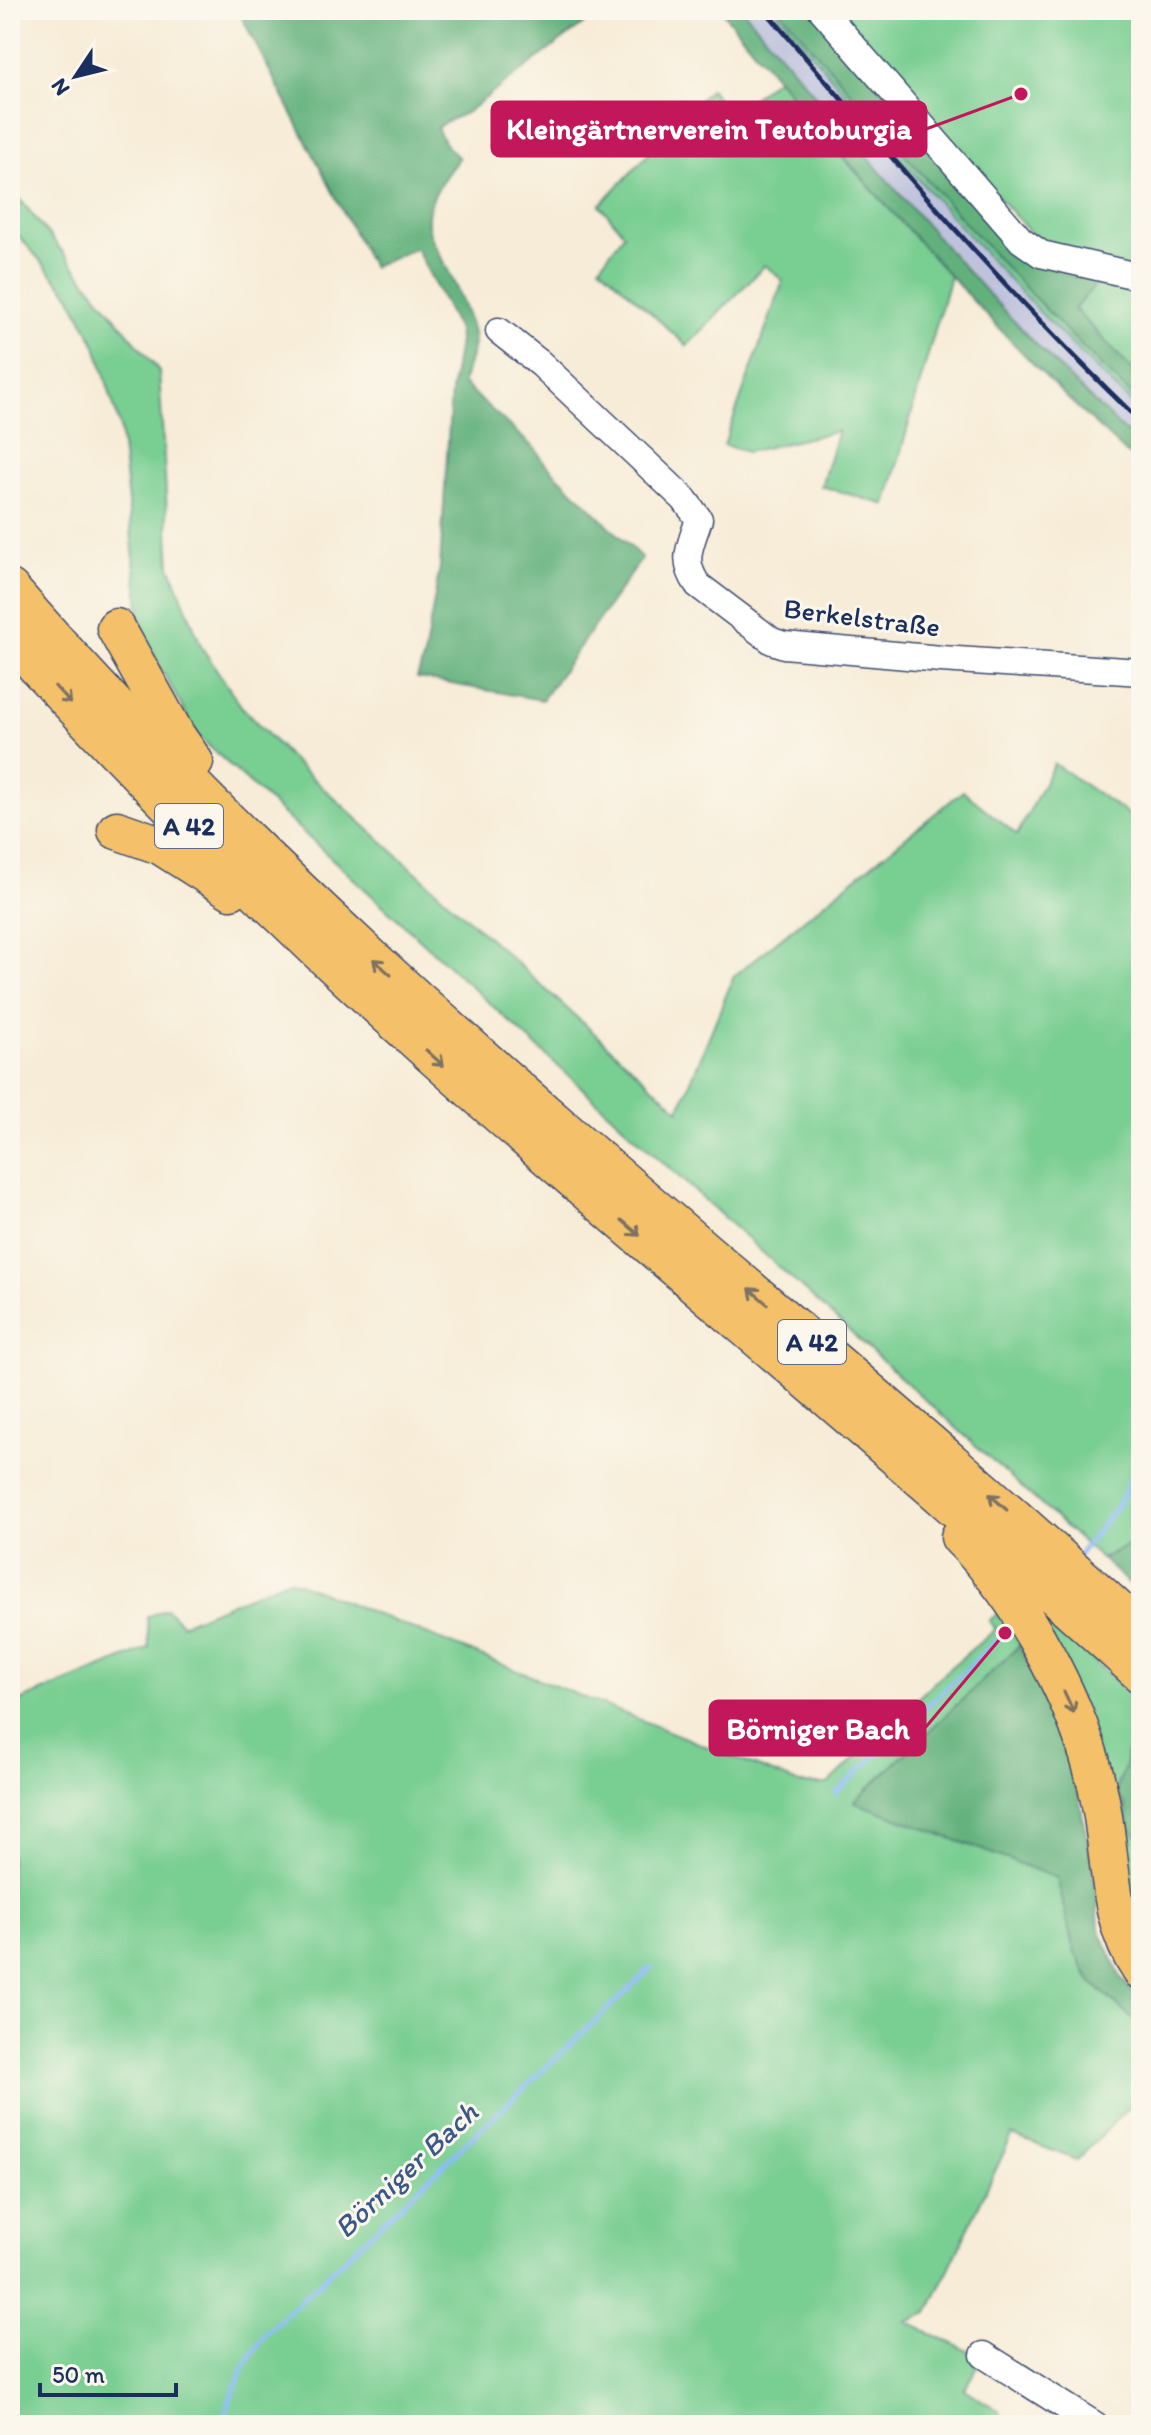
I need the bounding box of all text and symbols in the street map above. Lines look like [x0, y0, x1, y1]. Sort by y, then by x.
north arrow [36, 36, 116, 116]
text: N [45, 73, 75, 101]
callout: Kleingärtnerverein Teutoburgia [492, 102, 926, 156]
text: Kleingärtnerverein Teutoburgia [506, 110, 912, 147]
street label: Berkelstraße [782, 591, 942, 643]
one-way arrow [53, 685, 71, 705]
road number: A 42 [155, 804, 223, 848]
one-way arrow [373, 959, 393, 977]
one-way arrow [424, 1048, 444, 1066]
one-way arrow [620, 1219, 641, 1237]
one-way arrow [749, 1287, 769, 1305]
road number: A 42 [778, 1320, 846, 1364]
one-way arrow [988, 1493, 1008, 1511]
one-way arrow [1062, 1689, 1077, 1713]
callout: Börniger Bach [710, 1701, 925, 1755]
text: Börniger Bach [726, 1710, 911, 1747]
water label: Börniger Bach [326, 2094, 485, 2246]
scale bar [40, 2347, 176, 2397]
text: 50 m [52, 2360, 105, 2389]

